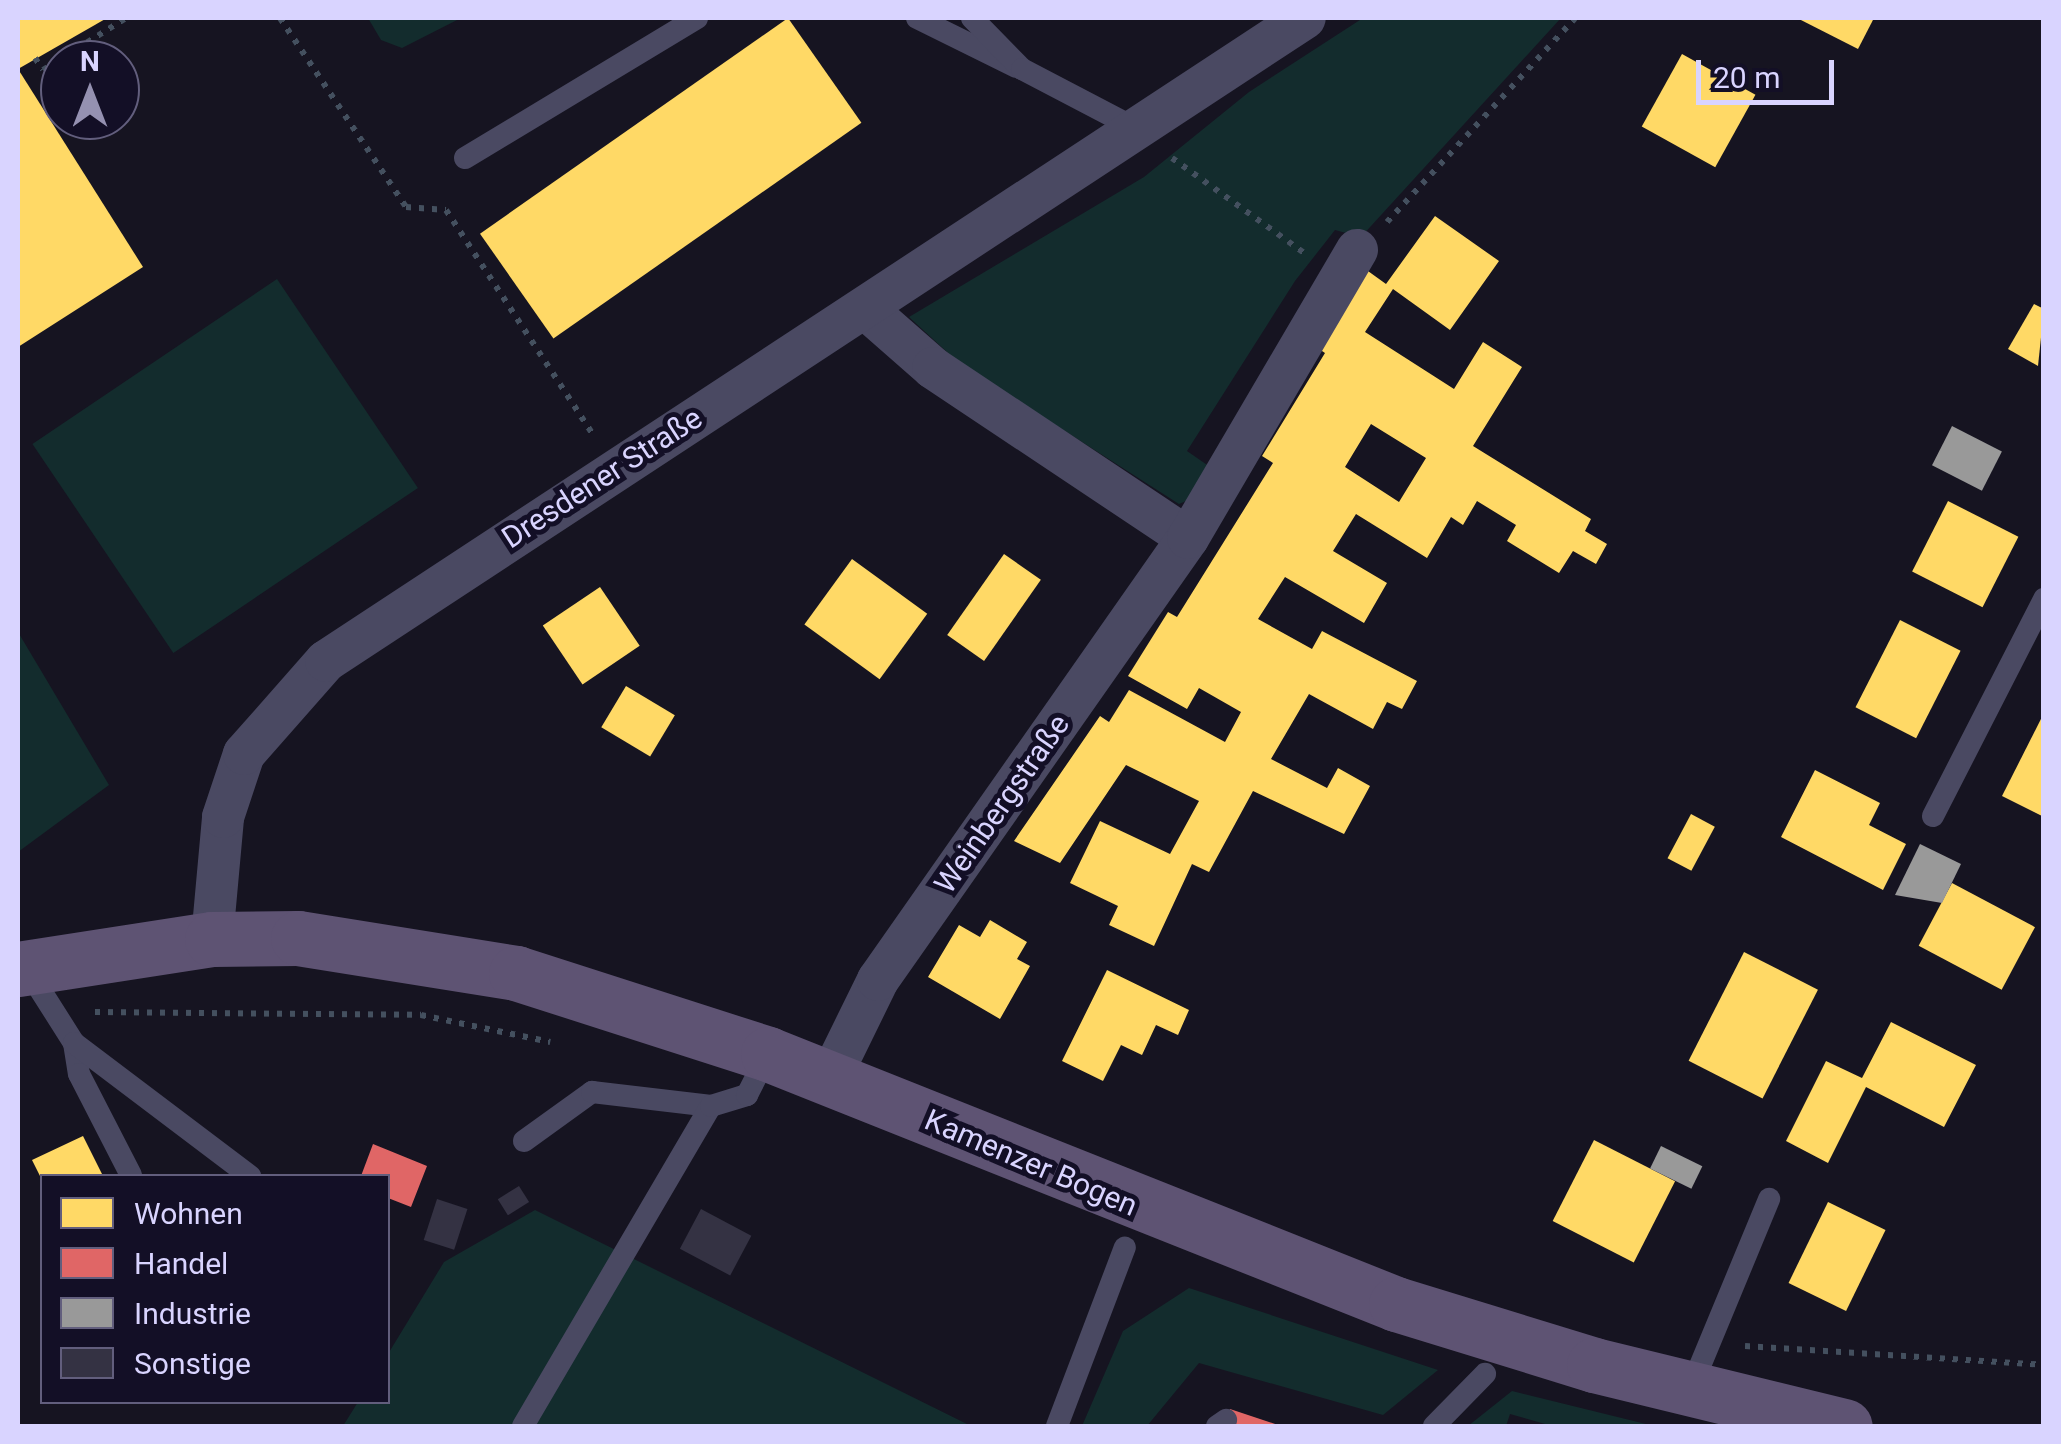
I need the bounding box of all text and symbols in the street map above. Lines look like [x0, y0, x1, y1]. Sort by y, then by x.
north arrow [40, 40, 140, 140]
scale bar [1701, 40, 1838, 102]
text: N [80, 45, 100, 78]
text: 20 m [1713, 60, 1780, 95]
street label: Dresdener Straße [495, 400, 709, 556]
street label: Weinbergstraße [927, 708, 1077, 900]
street label: Kamenzer Bogen [919, 1102, 1143, 1224]
legend [40, 1174, 390, 1404]
text: Wohnen [134, 1196, 243, 1231]
text: Handel [134, 1246, 228, 1281]
text: Industrie [134, 1296, 251, 1331]
text: Sonstige [134, 1346, 251, 1381]

